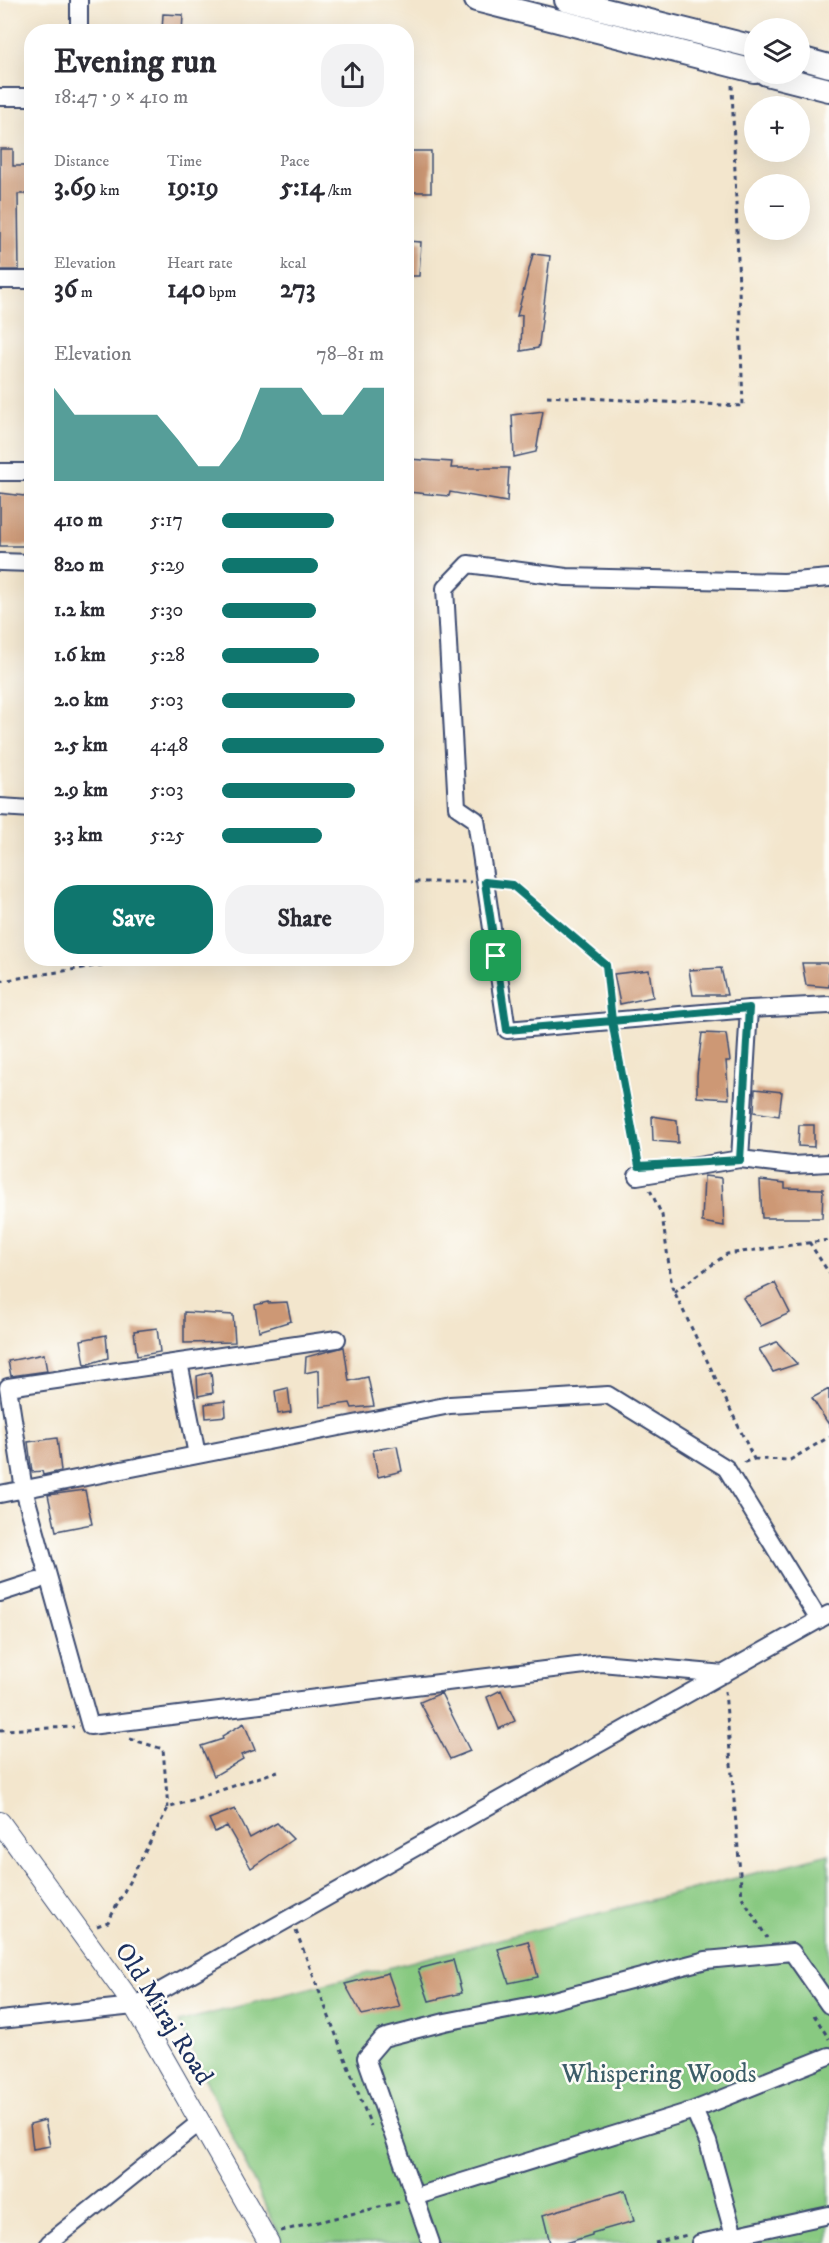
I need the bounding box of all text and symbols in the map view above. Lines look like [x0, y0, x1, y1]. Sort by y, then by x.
map controls [744, 18, 810, 240]
button: layers [744, 18, 810, 84]
text: Evening run [54, 42, 216, 83]
button: share [321, 44, 384, 107]
text: 18:47 · 9 × 410 m [54, 85, 188, 110]
button: + [744, 96, 810, 162]
text: Distance [54, 151, 109, 171]
text: Time [167, 151, 202, 171]
text: Pace [280, 151, 310, 171]
text: 3.69 [54, 171, 96, 204]
text: 19:19 [167, 171, 219, 204]
text: 5:14 [280, 171, 324, 204]
button: − [744, 174, 810, 240]
text: km [96, 180, 120, 200]
text: /km [324, 180, 352, 200]
text: Elevation [54, 253, 116, 273]
text: Heart rate [167, 253, 233, 273]
text: kcal [280, 253, 306, 273]
text: 36 [54, 273, 77, 306]
text: 140 [167, 273, 206, 306]
text: 273 [280, 273, 316, 306]
text: m [77, 282, 93, 302]
text: bpm [206, 282, 237, 302]
text: Elevation [54, 342, 131, 367]
text: 78–81 m [316, 342, 384, 367]
text: 410 m [54, 508, 103, 533]
text: 5:17 [150, 508, 183, 533]
text: 820 m [54, 553, 104, 578]
text: 5:29 [150, 553, 185, 578]
text: 1.2 km [54, 598, 105, 623]
text: 5:30 [150, 598, 183, 623]
text: 1.6 km [54, 643, 106, 668]
text: 5:28 [150, 643, 185, 668]
text: 2.0 km [54, 688, 109, 713]
text: 5:03 [150, 688, 183, 713]
text: 2.5 km [54, 733, 108, 758]
text: 4:48 [150, 733, 188, 758]
text: 2.9 km [54, 778, 108, 803]
text: 5:03 [150, 778, 183, 803]
text: 3.3 km [54, 823, 103, 848]
text: 5:25 [150, 823, 185, 848]
button: Save [54, 885, 213, 954]
button: Share [225, 885, 384, 954]
pin [470, 930, 521, 981]
icon: arrive [479, 939, 512, 972]
street label: Old Miraj Road [107, 1937, 221, 2091]
park label: Whispering Woods [560, 2058, 757, 2091]

